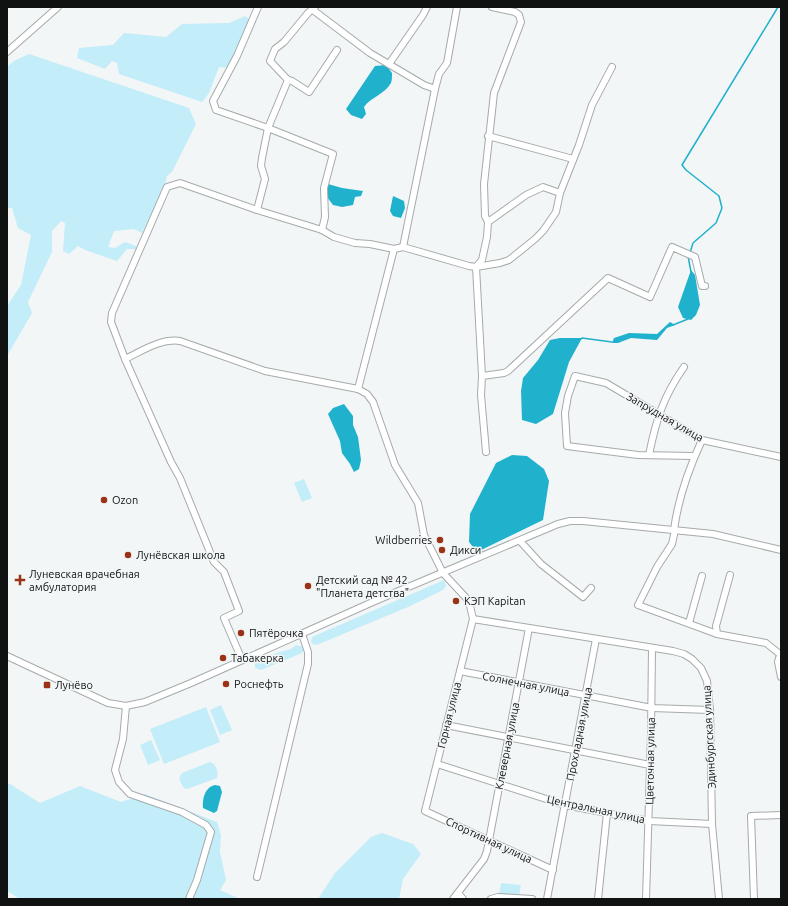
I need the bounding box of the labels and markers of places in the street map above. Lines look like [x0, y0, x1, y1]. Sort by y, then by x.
place label: Ozon [112, 494, 138, 506]
marker: Ozon [99, 495, 109, 505]
place label: Wildberries [375, 534, 432, 546]
marker: Wildberries [435, 535, 445, 545]
place label: Дикси [450, 544, 481, 556]
marker: Дикси [437, 545, 447, 555]
place label: Лунёвская школа [136, 549, 225, 561]
marker: Лунёвская школа [123, 550, 133, 560]
place label: Луневская врачебная амбулатория [29, 568, 140, 593]
marker: Луневская врачебная амбулатория [14, 574, 26, 586]
place label: Детский сад № 42 "Планета детства" [316, 574, 409, 599]
marker: Детский сад № 42 "Планета детства" [303, 581, 313, 591]
place label: КЭП Kapitan [464, 595, 525, 607]
marker: КЭП Kapitan [451, 596, 461, 606]
place label: Пятёрочка [249, 627, 303, 639]
marker: Пятёрочка [236, 628, 246, 638]
place label: Табакерка [231, 652, 284, 664]
marker: Табакерка [218, 653, 228, 663]
place label: Роснефть [234, 678, 284, 690]
place label: Лунёво [55, 679, 93, 691]
marker: Роснефть [221, 679, 231, 689]
marker: Лунёво [42, 680, 52, 690]

